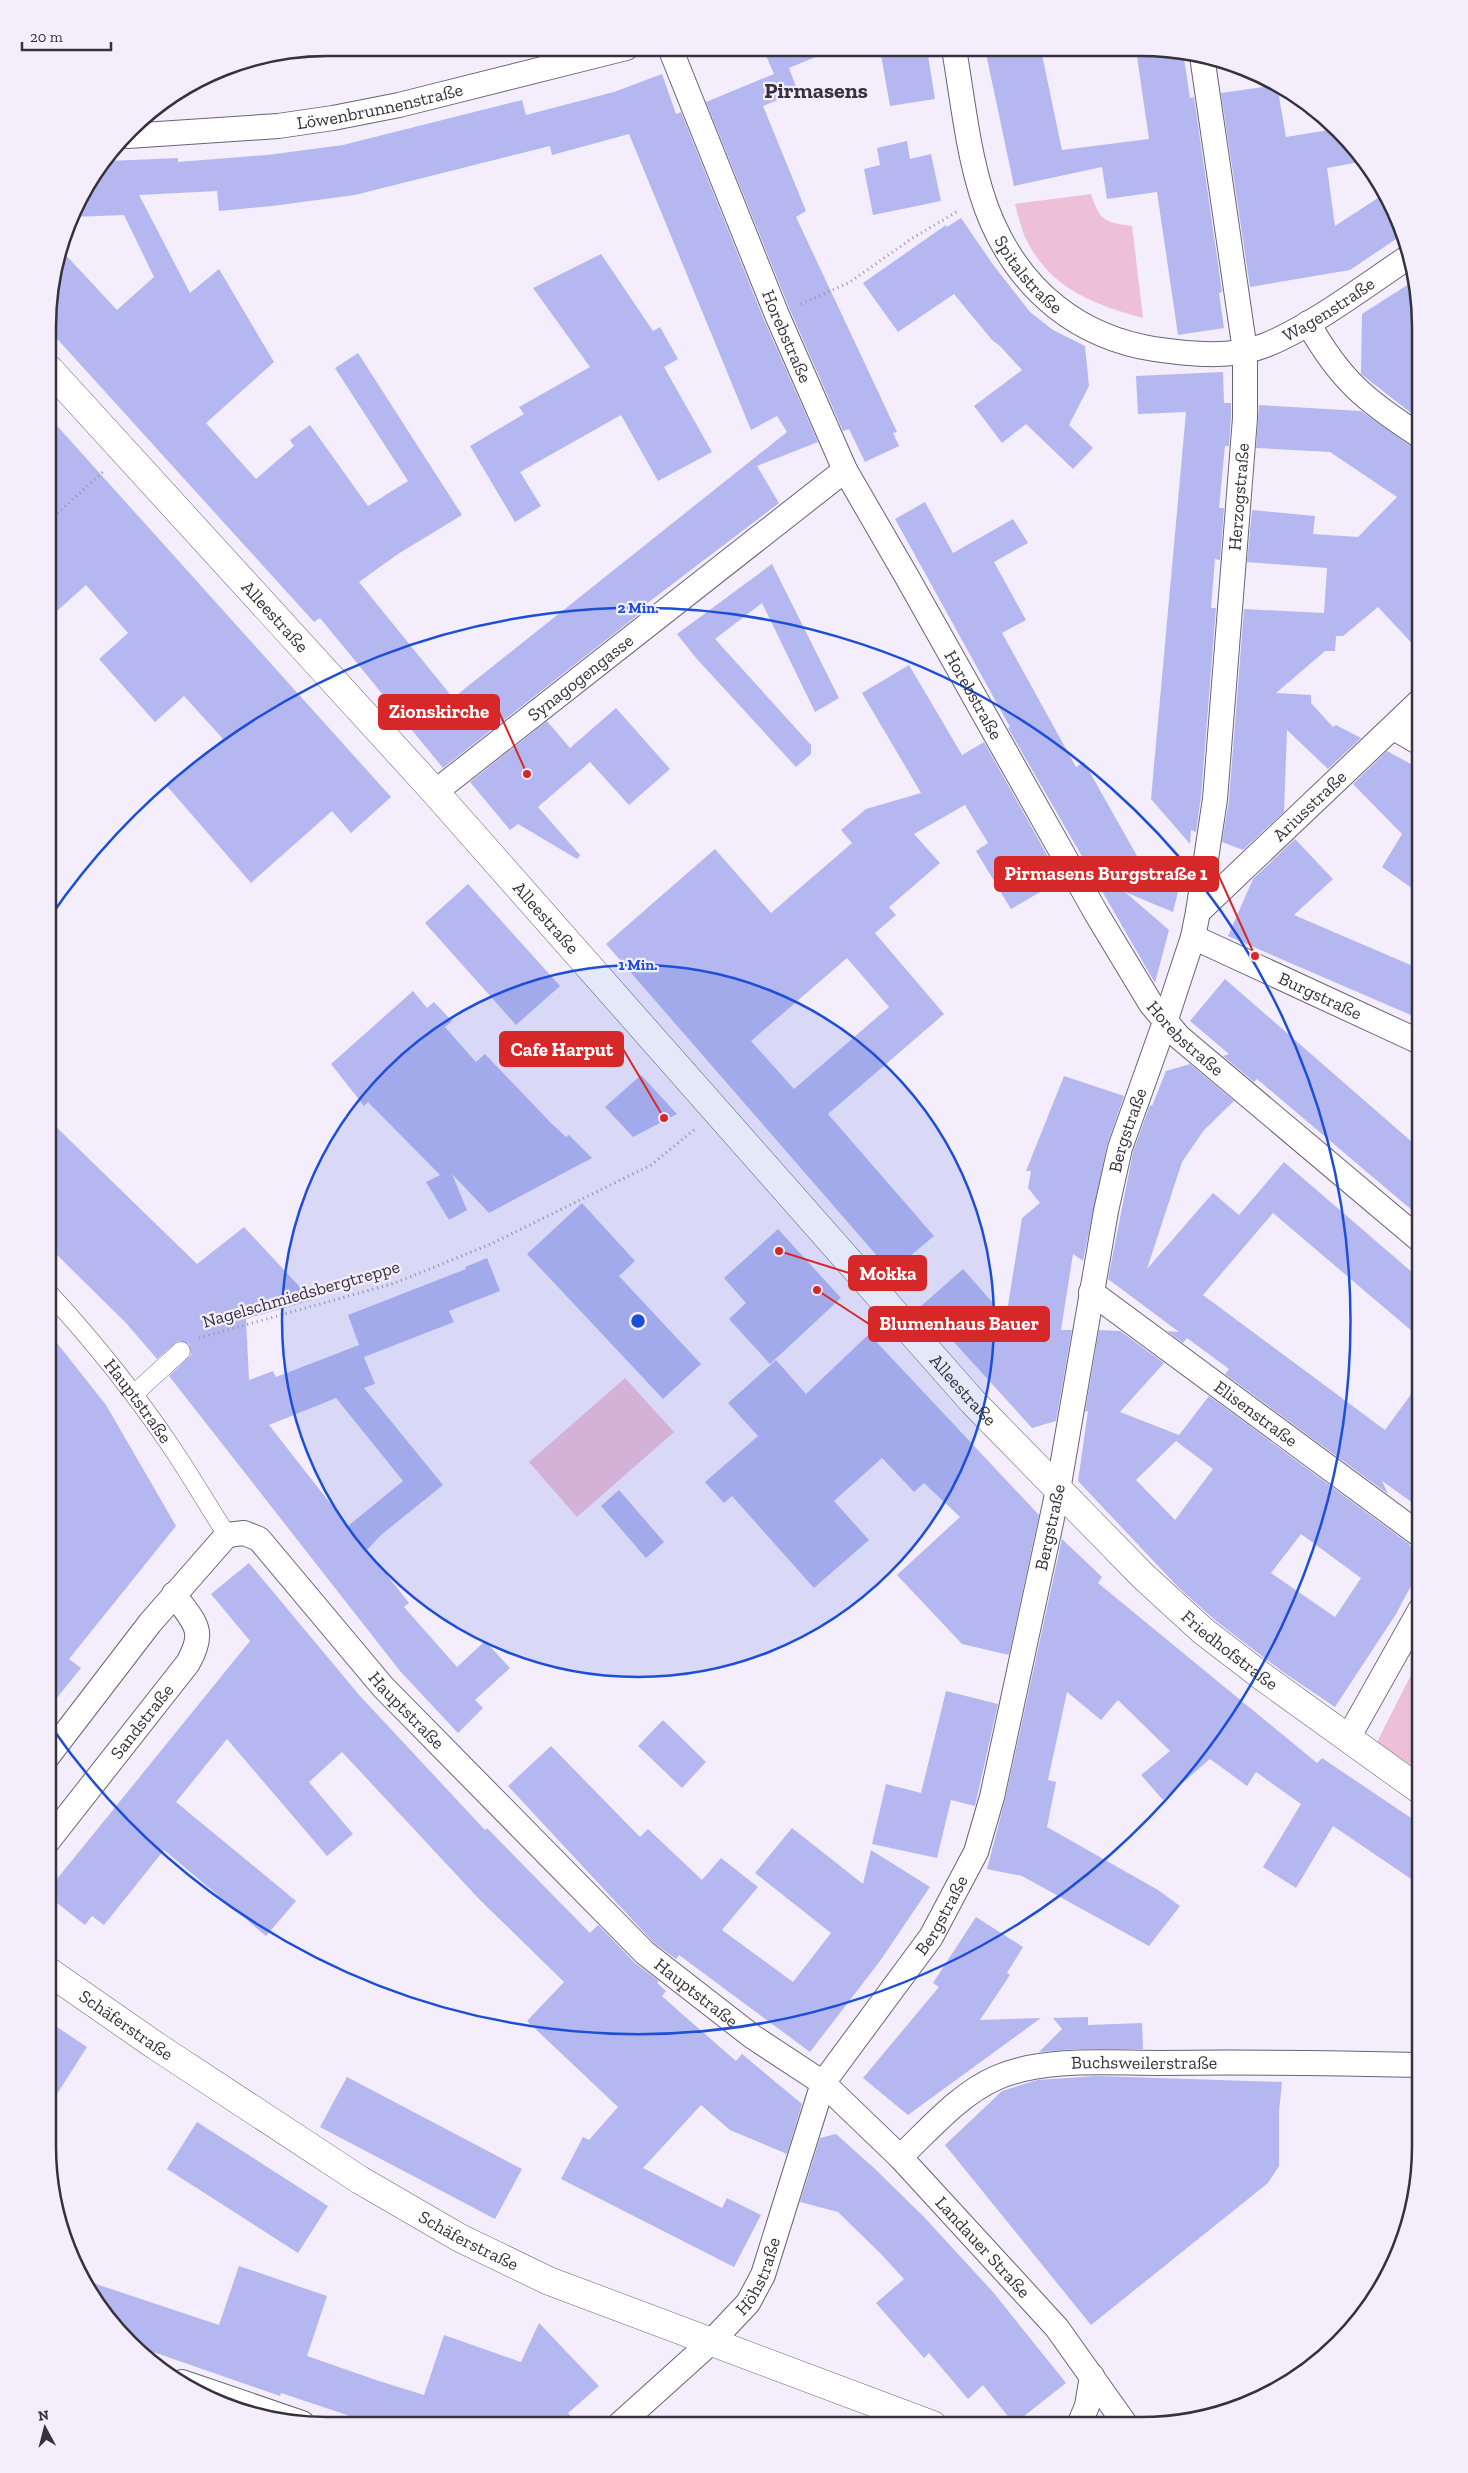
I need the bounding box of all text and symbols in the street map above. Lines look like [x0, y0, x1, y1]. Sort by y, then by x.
scale bar [22, 20, 111, 52]
text: 20 m [30, 28, 63, 46]
district label: Pirmasens [764, 77, 868, 104]
street label: Löwenbrunnenstraße [295, 78, 465, 134]
street label: Spitalstraße [990, 232, 1067, 319]
street label: Wagenstraße [1279, 272, 1379, 347]
street label: Horebstraße [757, 287, 816, 386]
street label: Herzogstraße [1224, 442, 1254, 551]
street label: Alleestraße [237, 576, 313, 657]
text: 2 Min. [617, 599, 659, 617]
street label: Synagogengasse [523, 629, 638, 726]
street label: Horebstraße [940, 646, 1007, 744]
callout: Zionskirche [379, 695, 499, 729]
text: Zionskirche [389, 700, 489, 723]
street label: Ariusstraße [1268, 766, 1351, 846]
callout: Pirmasens Burgstraße 1 [995, 857, 1218, 891]
text: Pirmasens Burgstraße 1 [1005, 862, 1208, 885]
street label: Alleestraße [508, 877, 584, 959]
text: 1 Min. [618, 956, 658, 974]
street label: Burgstraße [1275, 967, 1365, 1025]
street label: Horebstraße [1142, 996, 1228, 1081]
callout: Cafe Harput [500, 1032, 623, 1066]
text: Cafe Harput [511, 1038, 614, 1061]
street label: Bergstraße [1104, 1085, 1152, 1175]
street label: Nagelschmiedsbergtreppe [200, 1255, 402, 1333]
callout: Mokka [849, 1256, 926, 1290]
text: Mokka [859, 1262, 917, 1285]
callout: Blumenhaus Bauer [869, 1307, 1049, 1341]
centre of rings [629, 1312, 647, 1330]
text: Blumenhaus Bauer [879, 1312, 1039, 1335]
street label: Alleestraße [925, 1350, 1001, 1430]
street label: Hauptstraße [99, 1354, 177, 1447]
street label: Elisenstraße [1210, 1376, 1302, 1452]
street label: Bergstraße [1030, 1483, 1070, 1573]
street label: Friedhofstraße [1177, 1605, 1282, 1695]
street label: Hauptstraße [364, 1667, 449, 1754]
street label: Sandstraße [106, 1680, 178, 1764]
street label: Bergstraße [910, 1872, 973, 1959]
street label: Hauptstraße [650, 1953, 742, 2032]
street label: Schäferstraße [75, 1985, 177, 2065]
street label: Buchsweilerstraße [1071, 2051, 1217, 2074]
street label: Landauer Straße [931, 2192, 1035, 2303]
street label: Schäferstraße [415, 2205, 522, 2276]
street label: Höhstraße [731, 2235, 785, 2320]
north arrow [20, 2403, 70, 2453]
text: N [37, 2406, 50, 2425]

